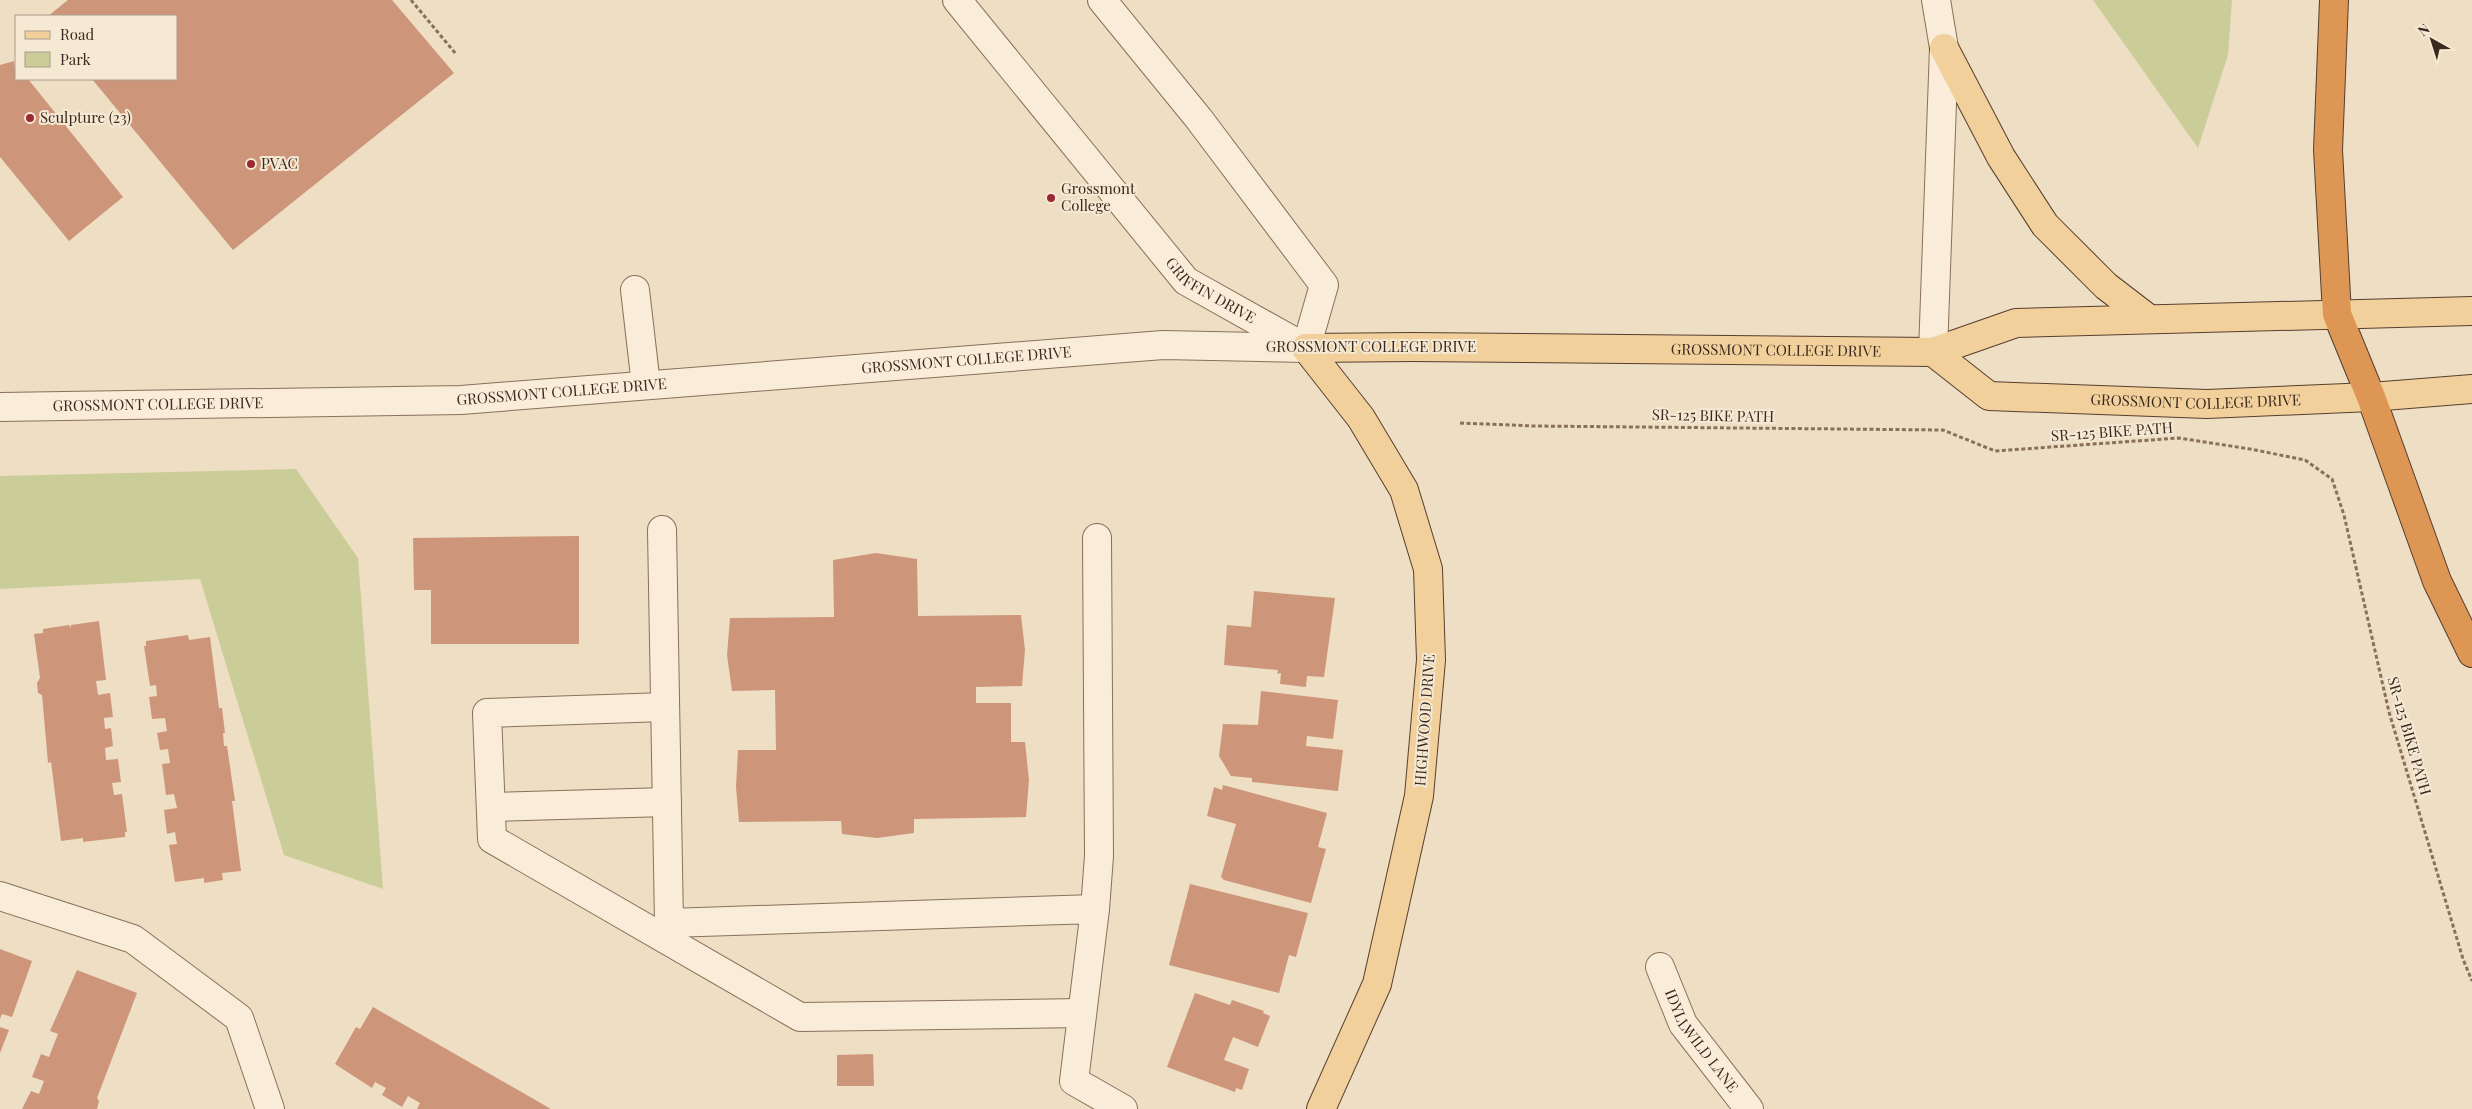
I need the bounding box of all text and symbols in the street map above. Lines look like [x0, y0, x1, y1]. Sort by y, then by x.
legend [15, 15, 178, 80]
north arrow [2407, 15, 2457, 65]
text: N [2414, 19, 2433, 40]
text: Road [60, 24, 94, 44]
text: Park [60, 49, 92, 69]
place label: Sculpture (23) [40, 107, 131, 127]
marker: Sculpture (23) [24, 112, 36, 124]
place label: PVAC [261, 153, 298, 173]
marker: PVAC [245, 158, 257, 170]
place label: Grossmont College [1061, 178, 1136, 215]
marker: Grossmont College [1045, 192, 1057, 204]
street label: GRIFFIN DRIVE [1162, 253, 1260, 327]
street label: GROSSMONT COLLEGE DRIVE [1266, 336, 1476, 356]
street label: GROSSMONT COLLEGE DRIVE [1671, 338, 1881, 361]
street label: GROSSMONT COLLEGE DRIVE [861, 341, 1072, 378]
street label: GROSSMONT COLLEGE DRIVE [456, 373, 667, 409]
street label: GROSSMONT COLLEGE DRIVE [2090, 389, 2301, 413]
street label: GROSSMONT COLLEGE DRIVE [53, 392, 263, 415]
street label: SR-125 BIKE PATH [1652, 404, 1774, 426]
street label: SR-125 BIKE PATH [2050, 417, 2174, 445]
street label: HIGHWOOD DRIVE [1409, 653, 1439, 787]
street label: SR-125 BIKE PATH [2383, 674, 2436, 797]
street label: IDYLLWILD LANE [1661, 986, 1743, 1096]

